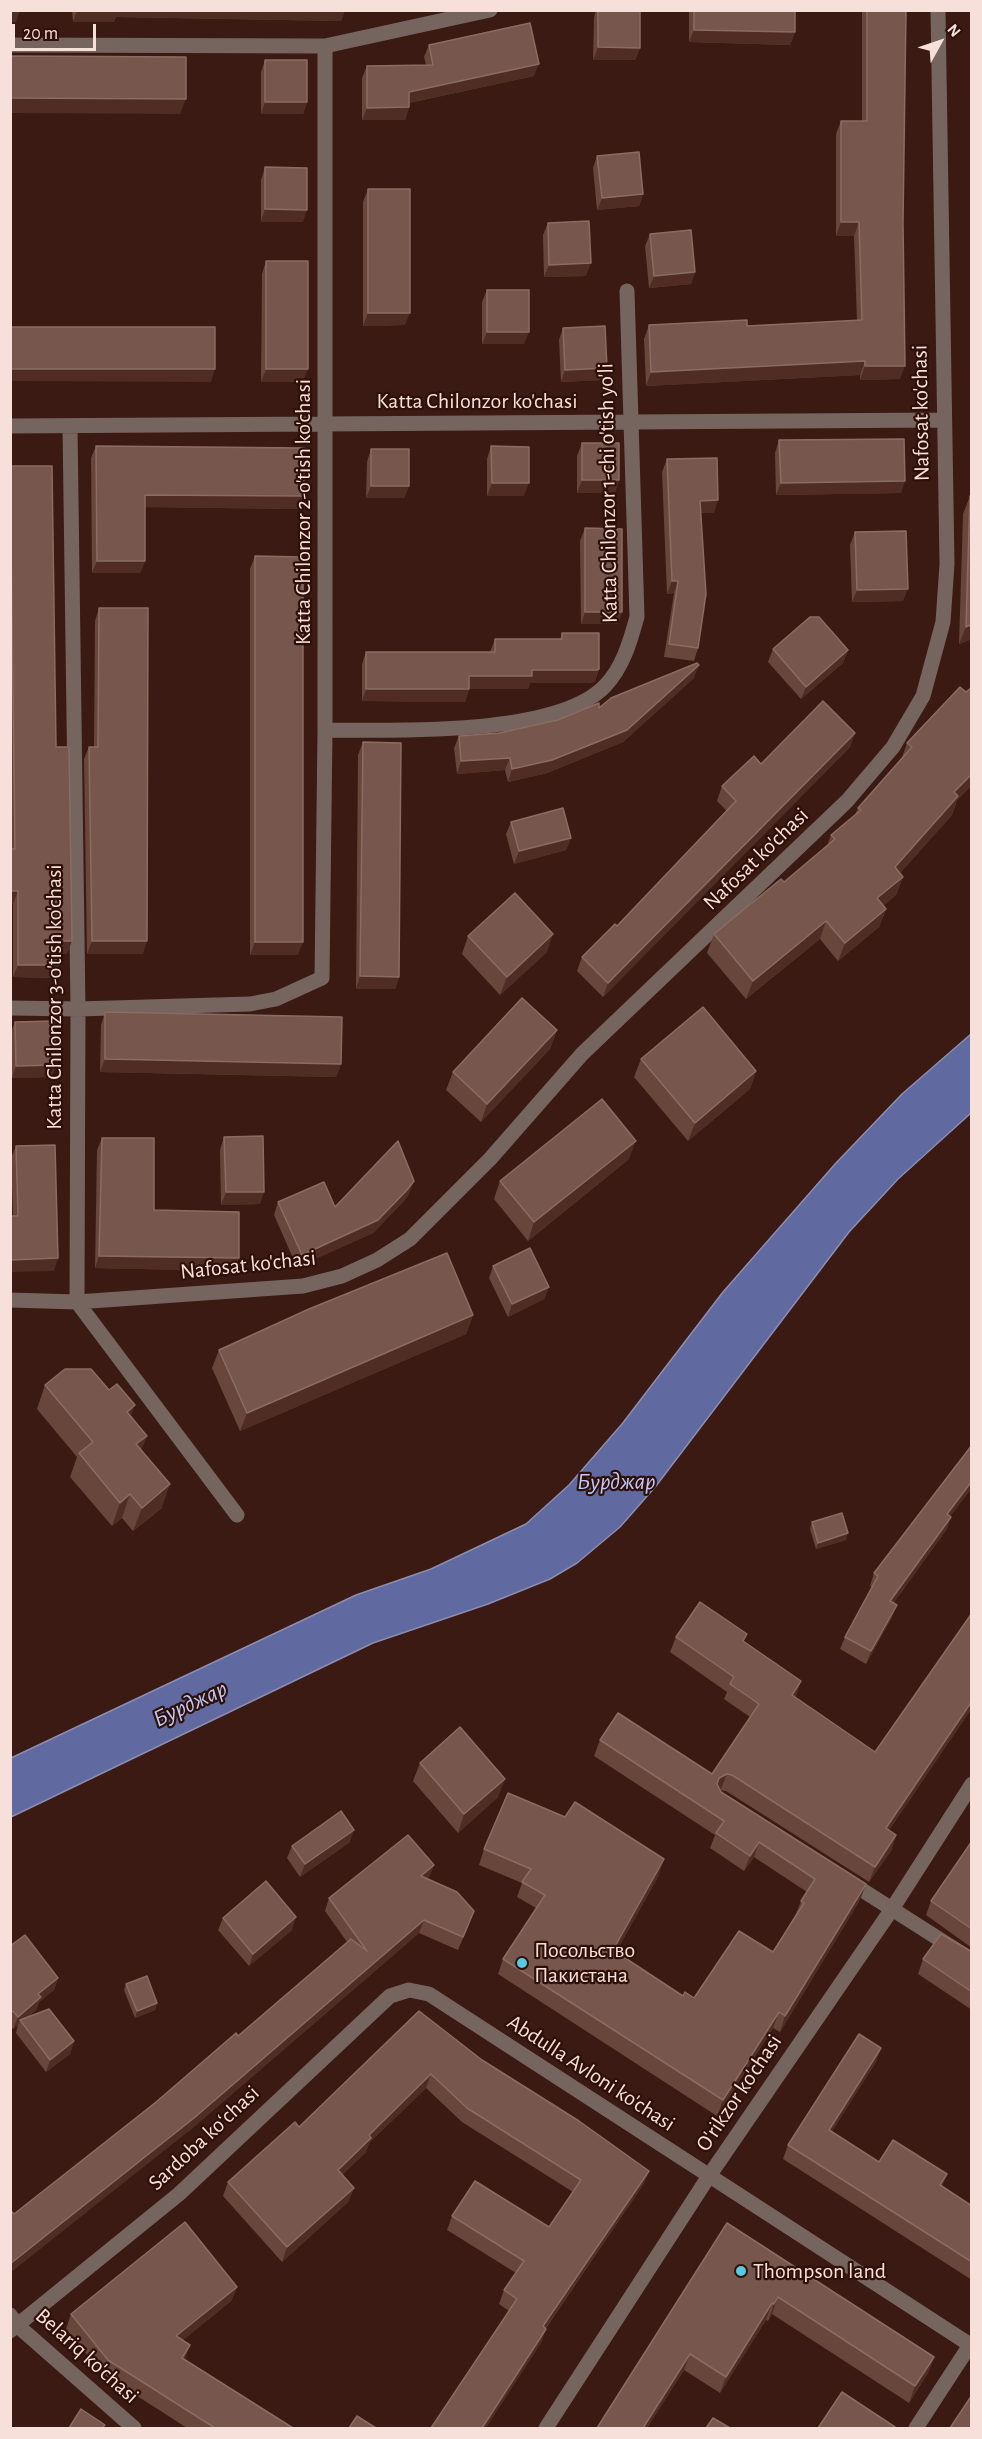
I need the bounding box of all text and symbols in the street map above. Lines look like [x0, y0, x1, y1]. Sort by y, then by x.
scale bar [15, 12, 99, 50]
north arrow [910, 12, 970, 72]
text: N [944, 21, 963, 40]
text: 20 m [23, 25, 58, 43]
street label: Nafosat ko'chasi [907, 345, 935, 481]
street label: Katta Chilonzor 1-chi o'tish yo'li [593, 363, 623, 623]
street label: Katta Chilonzor 2-o'tish ko'chasi [290, 379, 316, 645]
street label: Katta Chilonzor ko'chasi [376, 388, 578, 414]
street label: Nafosat ko'chasi [698, 802, 814, 916]
street label: Katta Chilonzor 3-o'tish ko'chasi [41, 864, 67, 1130]
street label: Nafosat ko'chasi [179, 1245, 317, 1285]
water label: Бурджар [577, 1468, 655, 1496]
water label: Бурджар [148, 1674, 232, 1734]
place label: Посольство Пакистана [534, 1937, 635, 1988]
marker: Посольство Пакистана [515, 1956, 529, 1970]
street label: Abdulla Avloni ko'chasi [502, 2009, 680, 2137]
street label: O'rikzor ko'chasi [690, 2030, 788, 2156]
street label: Sardoba koʻchasi [143, 2080, 265, 2196]
place label: Thompson land [753, 2258, 886, 2284]
marker: Thompson land [734, 2264, 748, 2278]
street label: Belariq ko'chasi [30, 2303, 144, 2409]

